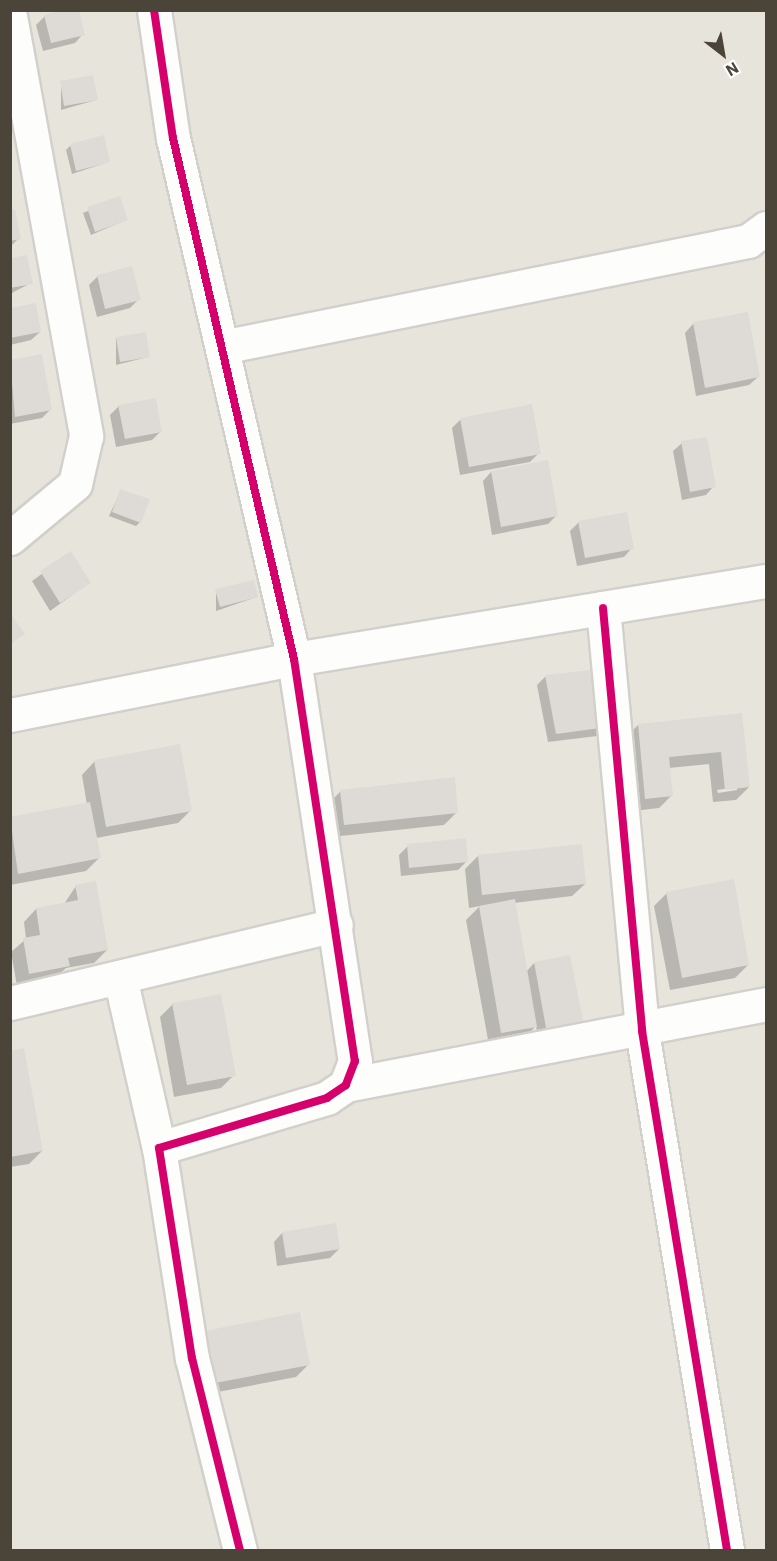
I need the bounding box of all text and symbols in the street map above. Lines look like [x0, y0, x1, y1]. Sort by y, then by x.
north arrow [693, 24, 753, 84]
text: N [722, 58, 742, 81]

